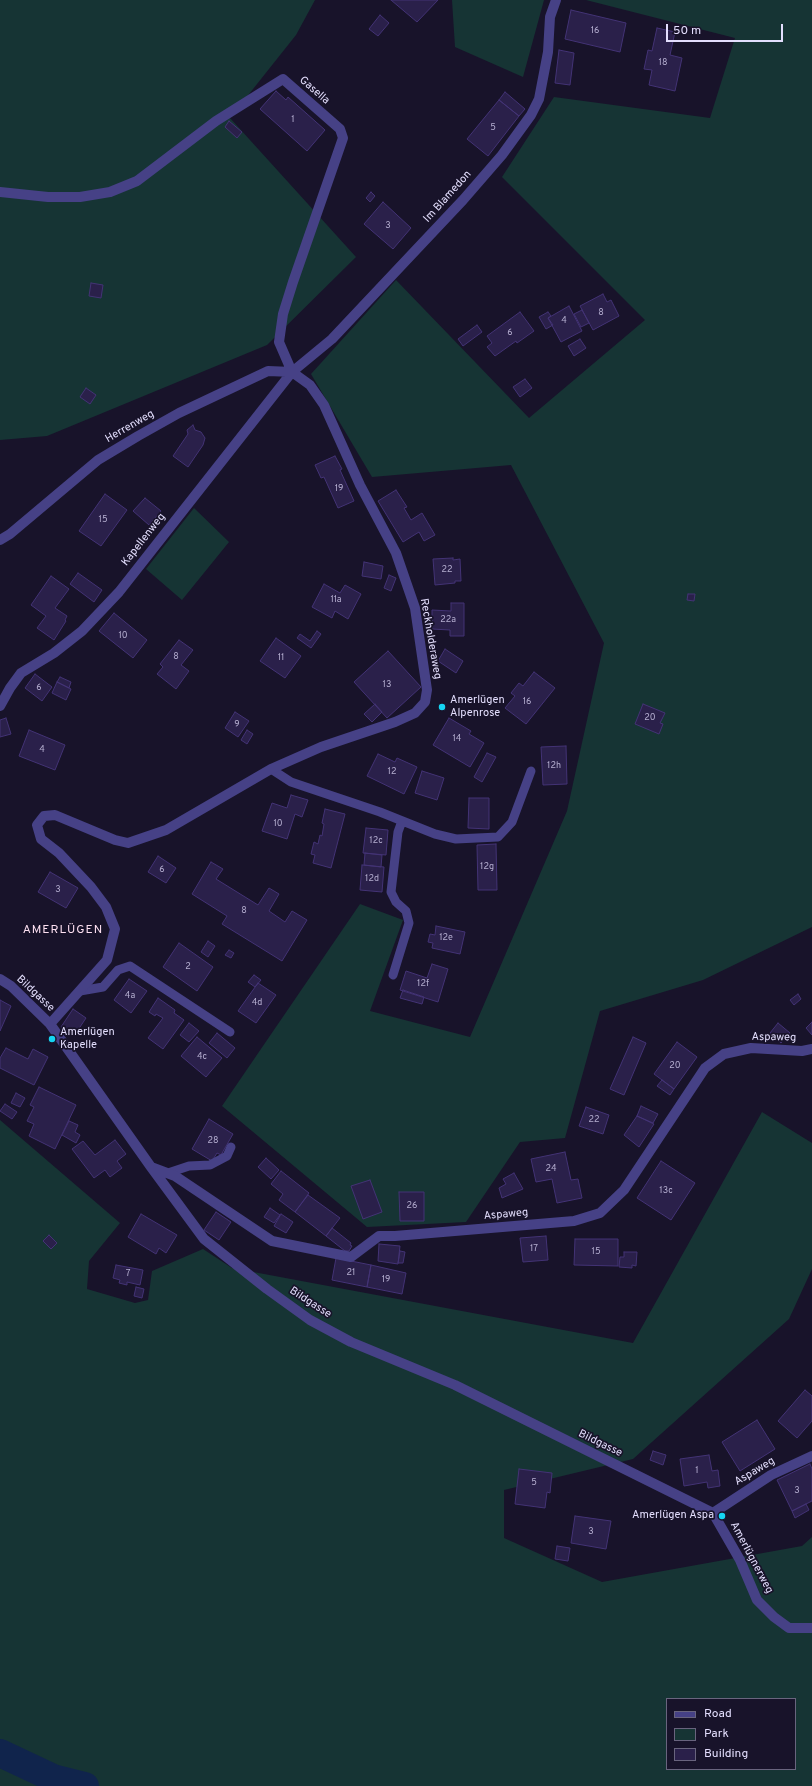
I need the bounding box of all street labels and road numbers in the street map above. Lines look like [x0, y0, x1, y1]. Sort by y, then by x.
street label: Gasella [296, 74, 332, 108]
street label: Im Blamedon [421, 168, 475, 226]
street label: Herrenweg [103, 408, 157, 446]
street label: Kapellenweg [119, 511, 169, 569]
street label: Reckholderaweg [416, 598, 444, 680]
street label: Bildgasse [13, 973, 57, 1015]
street label: Aspaweg [752, 1031, 796, 1045]
street label: Aspaweg [483, 1206, 529, 1224]
street label: Bildgasse [287, 1285, 333, 1321]
street label: Bildgasse [576, 1428, 624, 1460]
street label: Aspaweg [732, 1455, 778, 1489]
street label: Amerlügnerweg [727, 1520, 775, 1596]

